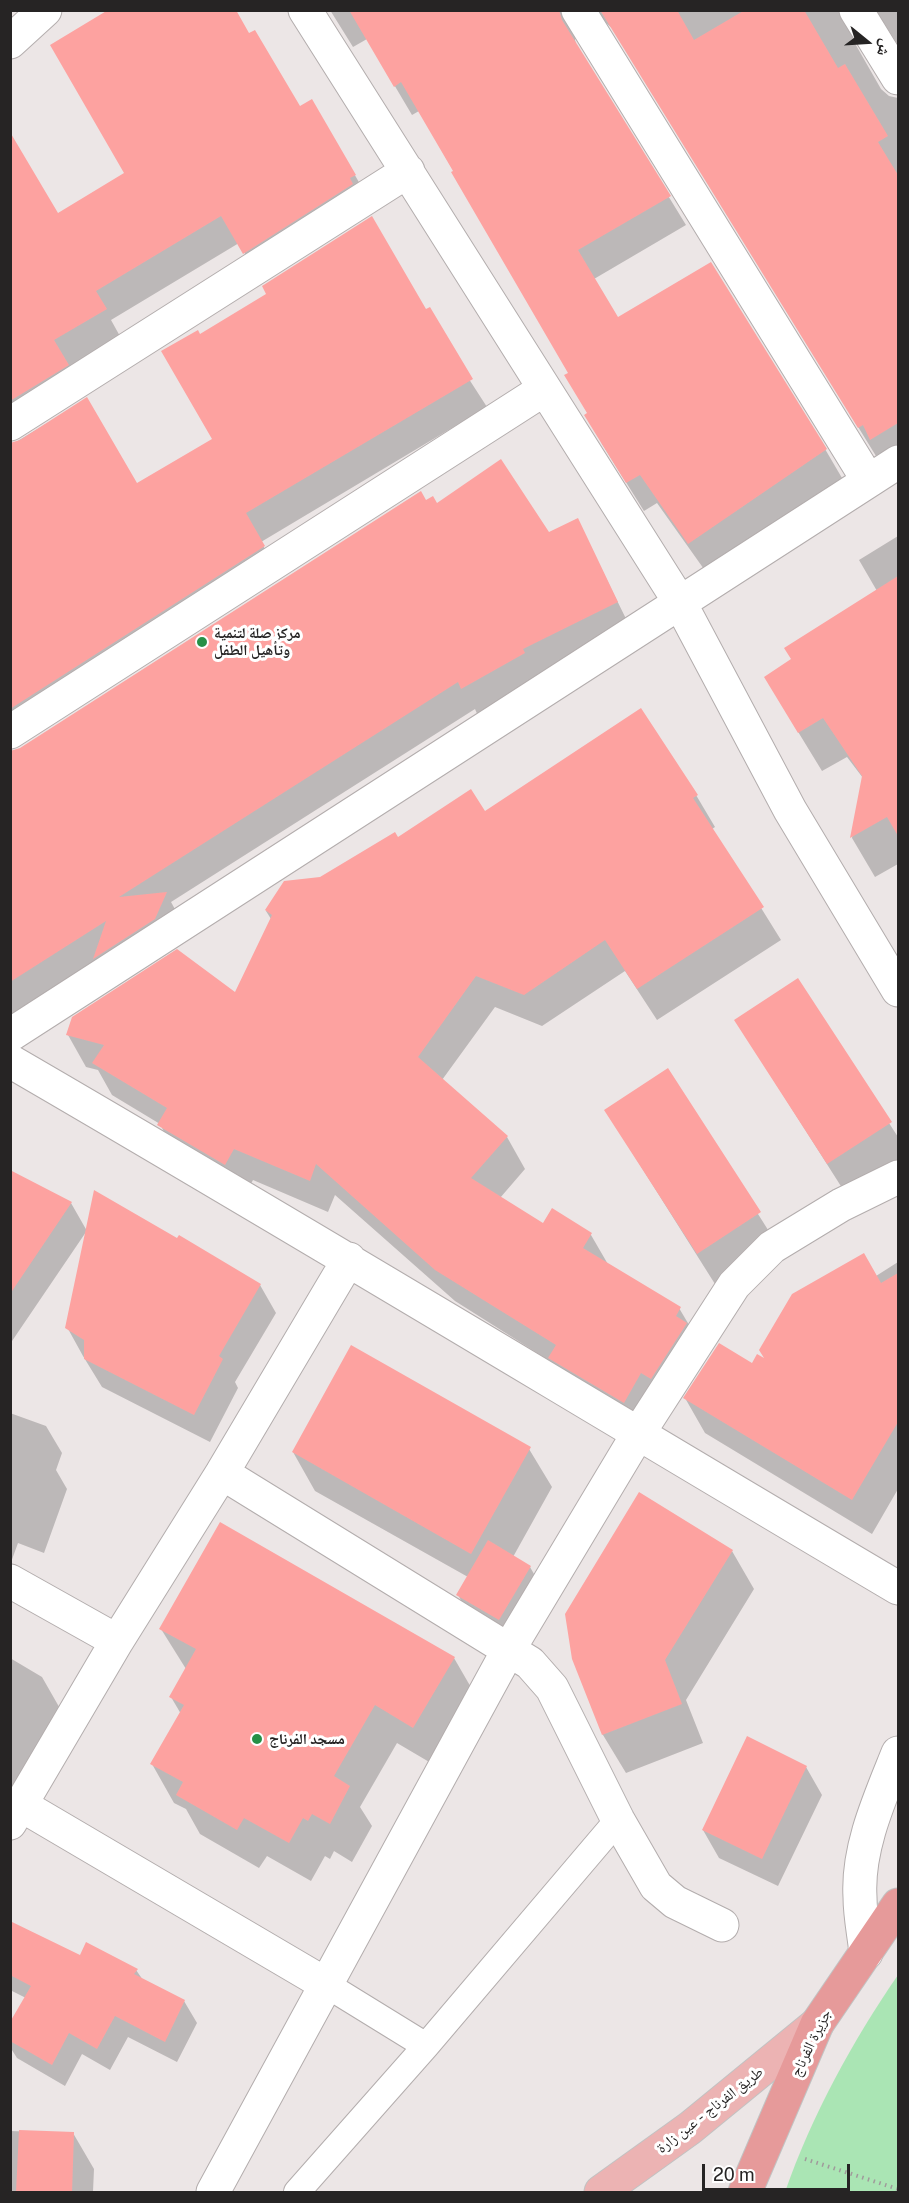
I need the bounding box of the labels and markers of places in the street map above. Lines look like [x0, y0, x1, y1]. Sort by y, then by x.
place label: مركز صلة لتنمية وتأهيل الطفل [214, 624, 301, 659]
marker: مركز صلة لتنمية وتأهيل الطفل [195, 635, 209, 649]
place label: مسجد الفرناج [269, 1730, 345, 1748]
marker: مسجد الفرناج [250, 1732, 264, 1746]

